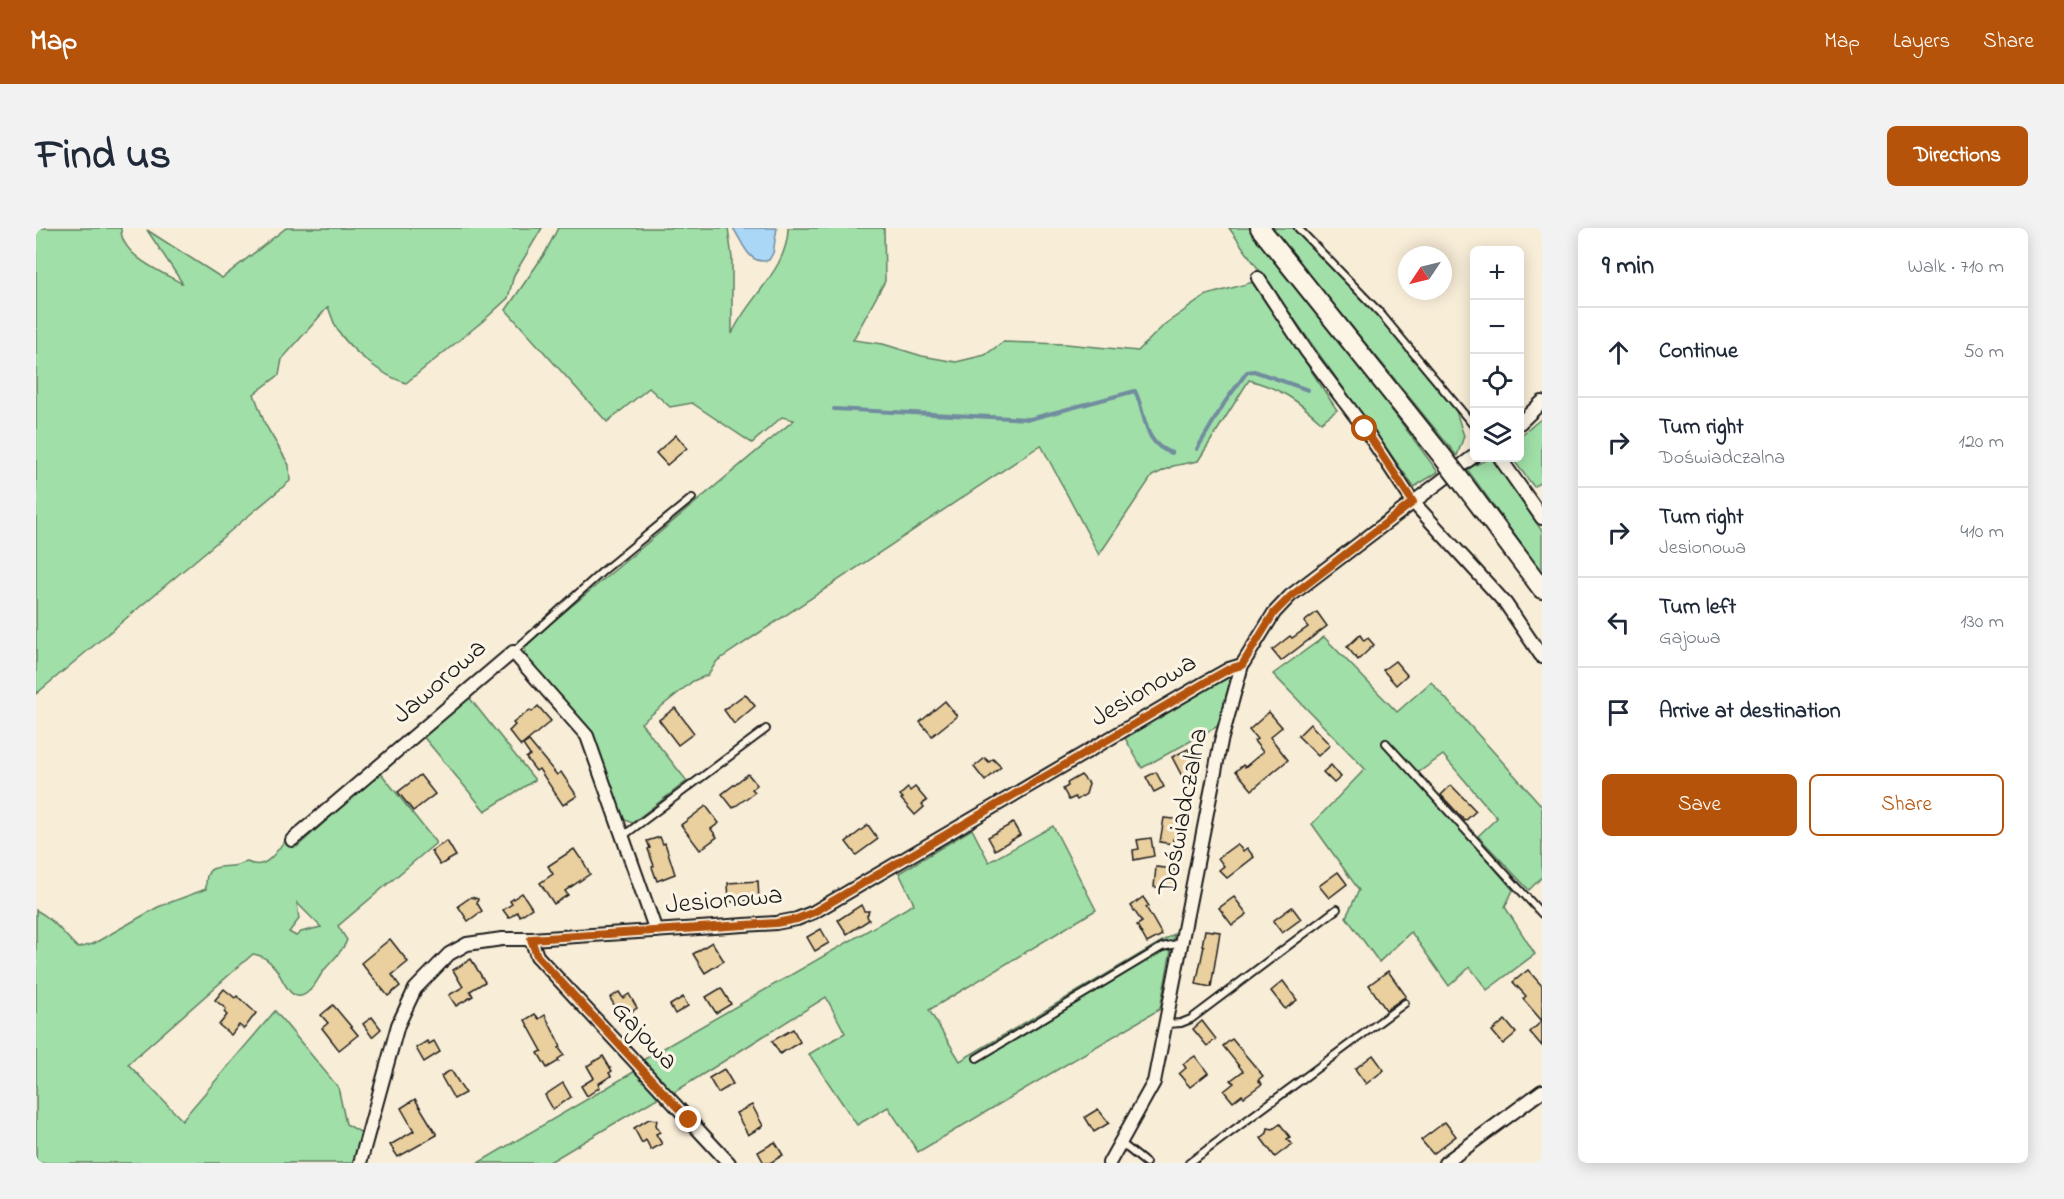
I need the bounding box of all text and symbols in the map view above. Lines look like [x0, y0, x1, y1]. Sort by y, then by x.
text: Map [30, 22, 77, 63]
text: Map [1824, 27, 1860, 57]
text: Layers [1893, 27, 1950, 57]
text: Share [1983, 27, 2034, 57]
text: Find us [36, 126, 171, 187]
button: Directions [1887, 126, 2028, 186]
north arrow [1398, 246, 1452, 300]
map controls [1470, 246, 1524, 462]
button: + [1470, 246, 1524, 300]
text: 9 min [1602, 248, 1654, 286]
text: Walk · 710 m [1908, 253, 2004, 282]
button: − [1470, 300, 1524, 354]
icon: ahead [1602, 336, 1635, 369]
text: Continue [1659, 336, 1738, 368]
text: 50 m [1963, 338, 2004, 367]
button: locate [1470, 354, 1524, 408]
button: layers [1470, 408, 1524, 462]
text: Turn right [1659, 412, 1744, 444]
route start [1351, 415, 1377, 441]
icon: right [1602, 426, 1635, 459]
text: 120 m [1959, 428, 2004, 457]
text: Doświadczalna [1659, 444, 1785, 473]
text: Turn right [1659, 502, 1744, 534]
icon: right [1602, 516, 1635, 549]
text: 410 m [1960, 518, 2004, 547]
text: Jesionowa [1659, 534, 1746, 563]
text: Turn left [1659, 592, 1736, 624]
icon: left [1602, 606, 1635, 639]
text: 130 m [1960, 608, 2004, 637]
text: Gajowa [1659, 624, 1721, 653]
street label: Jaworowa [384, 630, 496, 734]
street label: Jesionowa [1084, 644, 1204, 738]
icon: arrive [1602, 696, 1635, 729]
text: Arrive at destination [1659, 696, 1841, 728]
street label: Doświadczalna [1148, 725, 1219, 900]
button: Save [1602, 774, 1797, 836]
button: Share [1809, 774, 2004, 836]
street label: Jesionowa [664, 876, 784, 926]
street label: Gajowa [601, 992, 687, 1080]
route end [675, 1106, 701, 1132]

